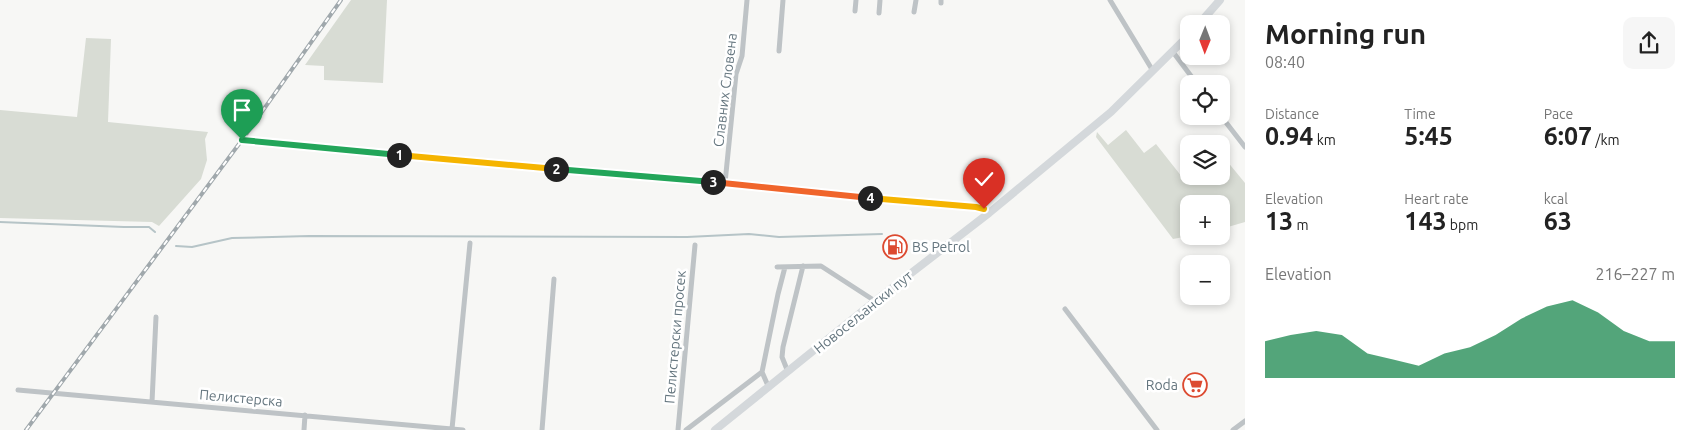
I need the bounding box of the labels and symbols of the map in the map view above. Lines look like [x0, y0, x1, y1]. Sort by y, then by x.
north arrow [1180, 15, 1230, 65]
street label: Славних Словена [710, 32, 740, 148]
pin [221, 89, 263, 140]
pin: 1 [386, 142, 412, 168]
pin: 2 [544, 156, 568, 182]
pin [963, 158, 1005, 209]
pin: 3 [700, 170, 726, 194]
pin: 4 [858, 186, 882, 210]
fuel station icon: BS Petrol [882, 234, 908, 260]
place label: BS Petrol [912, 239, 970, 255]
street label: Новосељански пут [811, 267, 915, 357]
street label: Пелистерски просек [661, 270, 689, 404]
supermarket icon: Roda [1182, 372, 1208, 398]
place label: Roda [1146, 377, 1178, 393]
street label: Пелистерска [199, 386, 283, 410]

